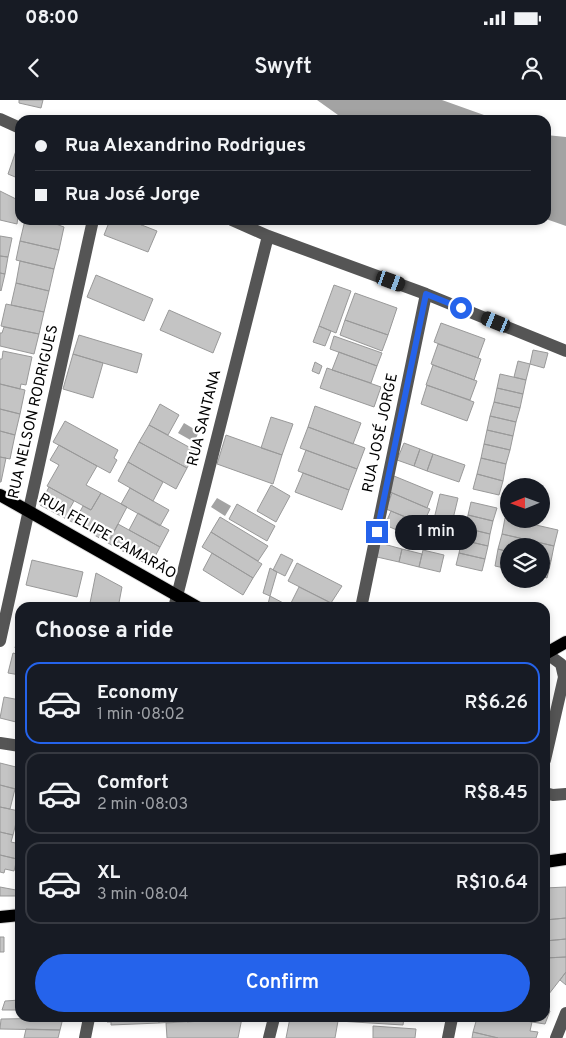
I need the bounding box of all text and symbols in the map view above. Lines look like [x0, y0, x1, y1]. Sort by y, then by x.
text: 08:00 [25, 6, 79, 30]
icon: back [20, 54, 48, 82]
text: Swyft [254, 54, 312, 81]
icon: person [518, 54, 546, 82]
text: Rua Alexandrino Rodrigues [65, 134, 306, 158]
text: Rua José Jorge [65, 183, 200, 207]
car [374, 269, 407, 293]
route start [450, 297, 472, 319]
car [479, 309, 512, 335]
street label: RUA NELSON RODRIGUES [5, 323, 63, 501]
street label: RUA SANTANA [184, 368, 226, 468]
street label: RUA JOSÉ JORGE [358, 371, 403, 494]
north arrow [500, 478, 550, 528]
map controls [500, 478, 550, 588]
street label: RUA FELIPE CAMARÃO [35, 489, 180, 584]
callout: 1 min [394, 514, 477, 550]
route end [366, 521, 388, 543]
text: 1 min [417, 522, 455, 542]
button: layers [500, 538, 550, 588]
text: Choose a ride [35, 618, 173, 645]
icon: car [37, 681, 82, 726]
text: Economy [97, 681, 178, 705]
text: R$6.26 [464, 691, 528, 715]
text: 1 min · 08:02 [97, 705, 185, 725]
icon: car [37, 771, 82, 816]
text: Comfort [97, 771, 169, 795]
text: R$8.45 [464, 781, 528, 805]
text: 2 min · 08:03 [97, 795, 188, 815]
icon: car [37, 861, 82, 906]
text: XL [97, 861, 120, 885]
text: R$10.64 [456, 871, 528, 895]
text: 3 min · 08:04 [97, 885, 188, 905]
button: Confirm [35, 954, 530, 1012]

